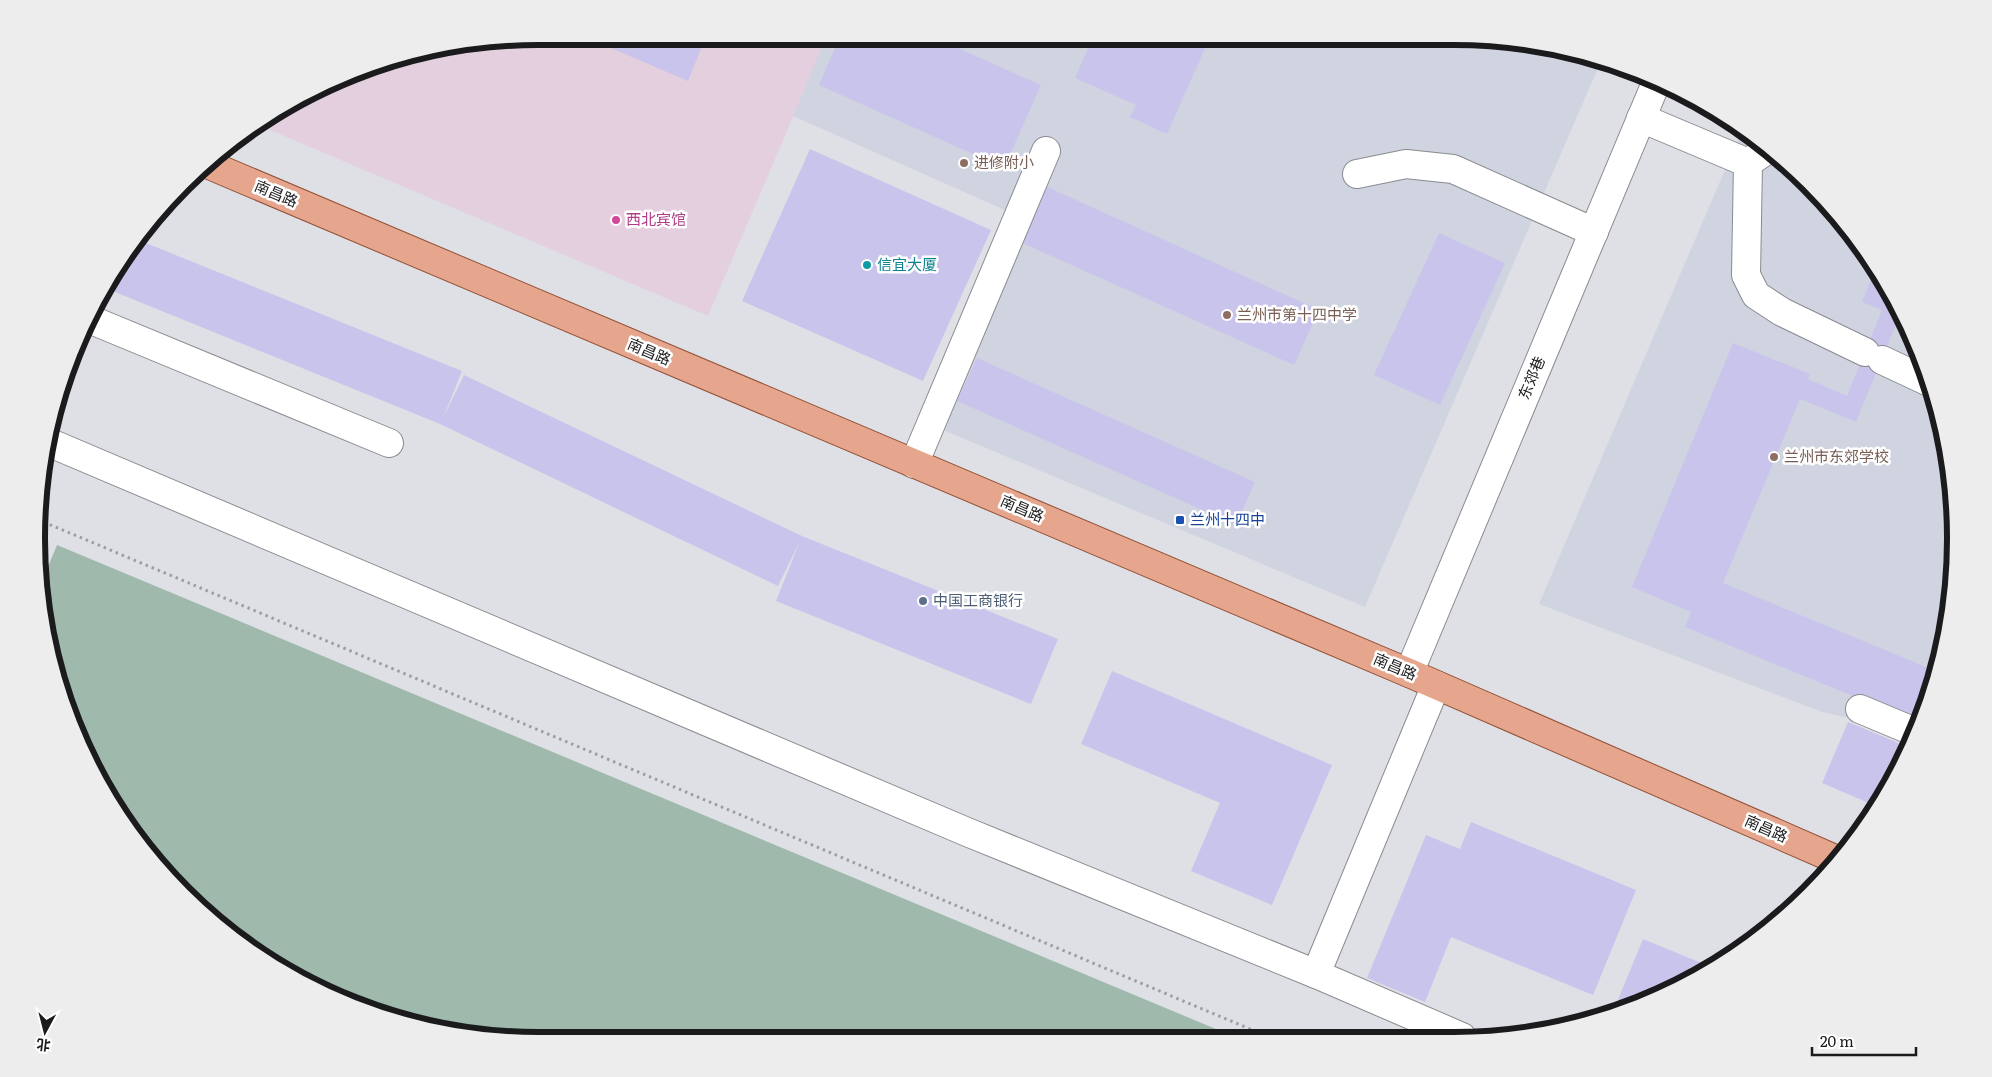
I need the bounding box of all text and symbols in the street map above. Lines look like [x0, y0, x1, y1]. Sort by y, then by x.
place label: 进修附小 [974, 150, 1034, 173]
marker: 进修附小 [958, 157, 970, 169]
street label: 南昌路 [251, 173, 302, 212]
place label: 西北宾馆 [626, 207, 686, 230]
marker: 西北宾馆 [610, 214, 622, 226]
place label: 信宜大厦 [877, 252, 937, 275]
marker: 信宜大厦 [861, 259, 873, 271]
place label: 兰州市第十四中学 [1237, 302, 1357, 325]
marker: 兰州市第十四中学 [1221, 309, 1233, 321]
street label: 南昌路 [624, 331, 675, 370]
street label: 东郊巷 [1511, 352, 1550, 403]
place label: 兰州市东郊学校 [1784, 444, 1889, 467]
marker: 兰州市东郊学校 [1768, 451, 1780, 463]
street label: 南昌路 [997, 488, 1048, 527]
place label: 兰州十四中 [1190, 507, 1265, 530]
marker: 兰州十四中 [1174, 514, 1186, 526]
place label: 中国工商银行 [933, 588, 1023, 611]
marker: 中国工商银行 [917, 595, 929, 607]
street label: 南昌路 [1370, 646, 1421, 685]
street label: 南昌路 [1741, 808, 1792, 847]
north arrow [20, 1007, 70, 1057]
scale bar [1812, 1024, 1916, 1056]
text: 20 m [1820, 1029, 1854, 1052]
text: 北 [35, 1035, 51, 1057]

